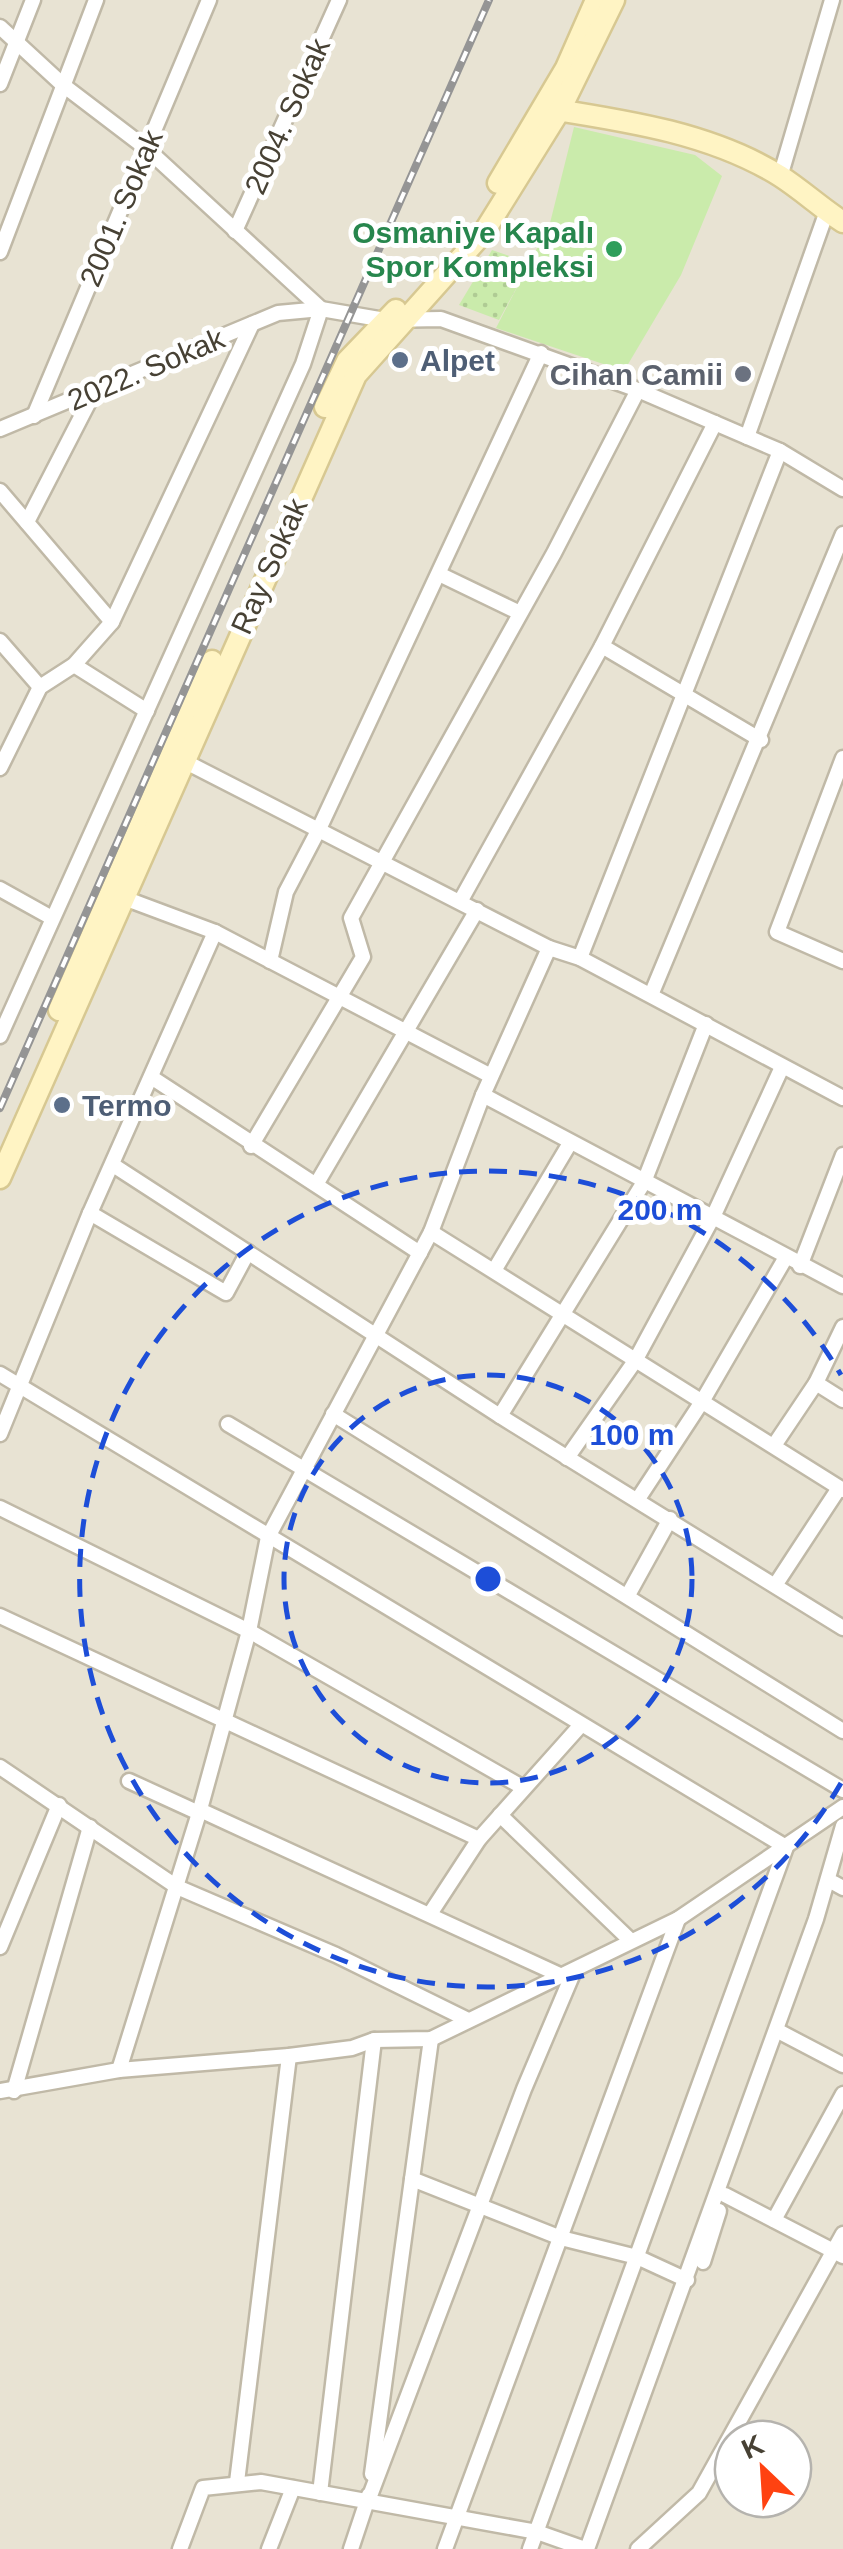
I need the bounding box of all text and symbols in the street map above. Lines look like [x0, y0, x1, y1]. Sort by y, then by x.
street label: 2004. Sokak [238, 32, 336, 199]
street label: 2001. Sokak [73, 124, 169, 291]
place label: Osmaniye Kapalı Spor Kompleksi [352, 216, 594, 283]
marker: Osmaniye Kapalı Spor Kompleksi [603, 238, 625, 260]
street label: 2022. Sokak [63, 321, 230, 417]
place label: Alpet [420, 344, 495, 377]
marker: Alpet [389, 349, 411, 371]
place label: Cihan Camii [550, 358, 723, 391]
marker: Cihan Camii [732, 363, 754, 385]
street label: Ray Sokak [224, 492, 314, 639]
place label: Termo [82, 1089, 171, 1122]
marker: Termo [51, 1094, 73, 1116]
text: 200 m [617, 1193, 703, 1226]
text: 100 m [589, 1418, 675, 1451]
centre of rings [470, 1561, 506, 1597]
north arrow [713, 2419, 813, 2519]
text: K [737, 2428, 768, 2465]

